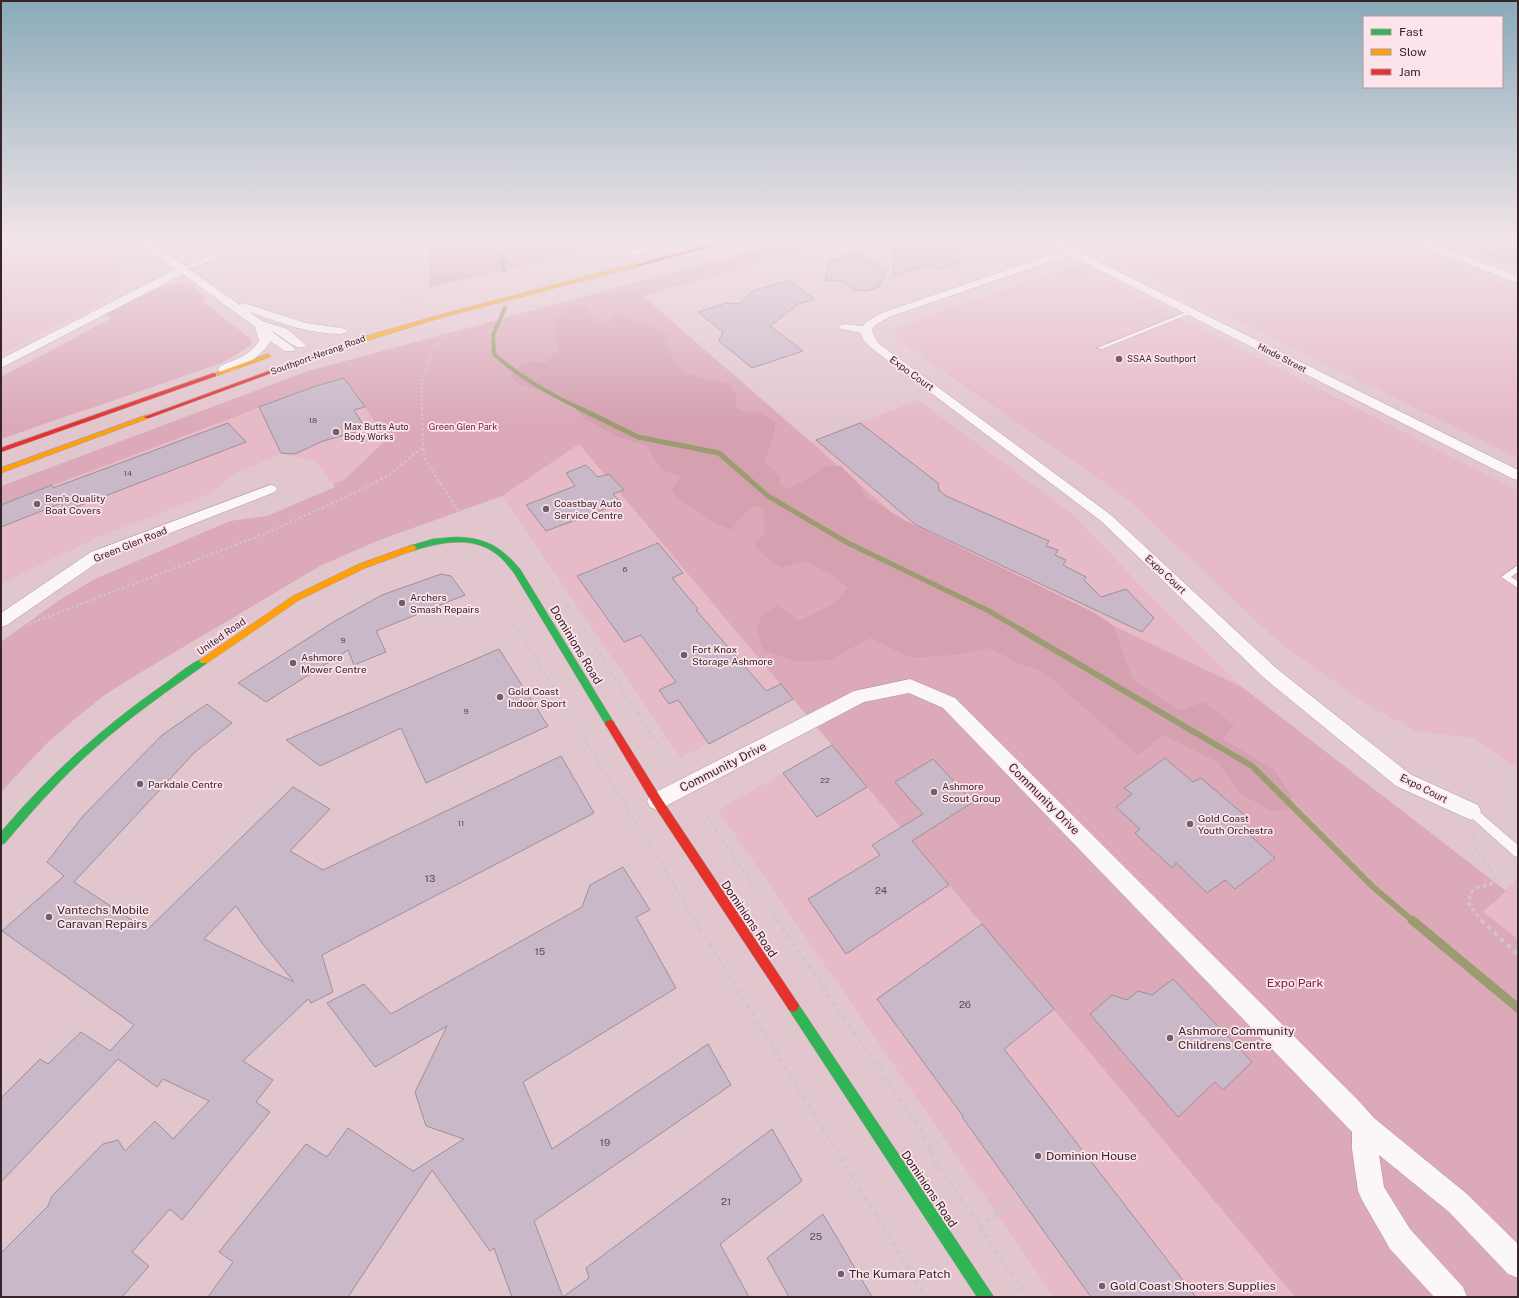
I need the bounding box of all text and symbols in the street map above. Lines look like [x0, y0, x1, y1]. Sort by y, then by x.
legend [1363, 16, 1503, 88]
text: Fast [1399, 25, 1424, 39]
text: Slow [1399, 45, 1427, 59]
text: Jam [1399, 65, 1421, 79]
street label: Southport-Nerang Road [269, 332, 367, 377]
street label: Hinde Street [1256, 341, 1309, 375]
street label: Expo Court [888, 353, 937, 393]
place label: SSAA Southport [1127, 353, 1197, 364]
marker: SSAA Southport [1114, 354, 1124, 364]
house number: 18 [309, 415, 317, 425]
place label: Max Butts Auto Body Works [344, 421, 409, 442]
park label: Green Glen Park [429, 421, 497, 432]
marker: Max Butts Auto Body Works [331, 427, 341, 437]
house number: 14 [124, 468, 132, 478]
place label: Ben's Quality Boat Covers [45, 492, 106, 516]
place label: Coastbay Auto Service Centre [554, 497, 623, 521]
marker: Ben's Quality Boat Covers [32, 499, 42, 509]
marker: Coastbay Auto Service Centre [541, 504, 551, 514]
street label: Green Glen Road [91, 524, 169, 564]
street label: Expo Court [1143, 552, 1189, 596]
house number: 6 [623, 564, 628, 574]
place label: Archers Smash Repairs [410, 591, 479, 615]
marker: Archers Smash Repairs [397, 598, 407, 608]
street label: Dominions Road [547, 603, 605, 687]
street label: United Road [194, 615, 248, 657]
house number: 9 [341, 635, 346, 645]
place label: Fort Knox Storage Ashmore [692, 643, 773, 667]
marker: Fort Knox Storage Ashmore [679, 650, 689, 660]
place label: Ashmore Mower Centre [301, 651, 367, 675]
marker: Ashmore Mower Centre [288, 658, 298, 668]
place label: Gold Coast Indoor Sport [508, 685, 566, 709]
marker: Gold Coast Indoor Sport [495, 692, 505, 702]
house number: 9 [464, 706, 469, 716]
street label: Community Drive [677, 739, 769, 795]
street label: Community Drive [1005, 760, 1083, 838]
street label: Expo Court [1398, 771, 1450, 805]
house number: 22 [820, 775, 830, 785]
place label: Parkdale Centre [148, 778, 223, 790]
marker: Parkdale Centre [135, 779, 145, 789]
place label: Ashmore Scout Group [942, 780, 1001, 804]
marker: Ashmore Scout Group [929, 787, 939, 797]
place label: Gold Coast Youth Orchestra [1198, 812, 1273, 836]
house number: 11 [458, 818, 464, 828]
marker: Gold Coast Youth Orchestra [1185, 819, 1195, 829]
house number: 13 [425, 872, 435, 884]
street label: Dominions Road [718, 878, 780, 960]
house number: 24 [875, 884, 887, 896]
place label: Vantechs Mobile Caravan Repairs [57, 903, 149, 931]
marker: Vantechs Mobile Caravan Repairs [44, 912, 54, 922]
house number: 15 [535, 945, 545, 957]
park label: Expo Park [1267, 976, 1323, 990]
house number: 26 [959, 998, 971, 1010]
place label: Ashmore Community Childrens Centre [1178, 1024, 1295, 1052]
marker: Ashmore Community Childrens Centre [1165, 1033, 1175, 1043]
house number: 19 [600, 1136, 610, 1148]
street label: Dominions Road [898, 1148, 960, 1230]
place label: Dominion House [1046, 1149, 1137, 1163]
marker: Dominion House [1033, 1151, 1043, 1161]
house number: 21 [721, 1195, 731, 1207]
house number: 25 [810, 1230, 822, 1242]
place label: The Kumara Patch [849, 1267, 950, 1281]
marker: The Kumara Patch [836, 1269, 846, 1279]
place label: Gold Coast Shooters Supplies [1110, 1279, 1276, 1293]
marker: Gold Coast Shooters Supplies [1097, 1281, 1107, 1291]

